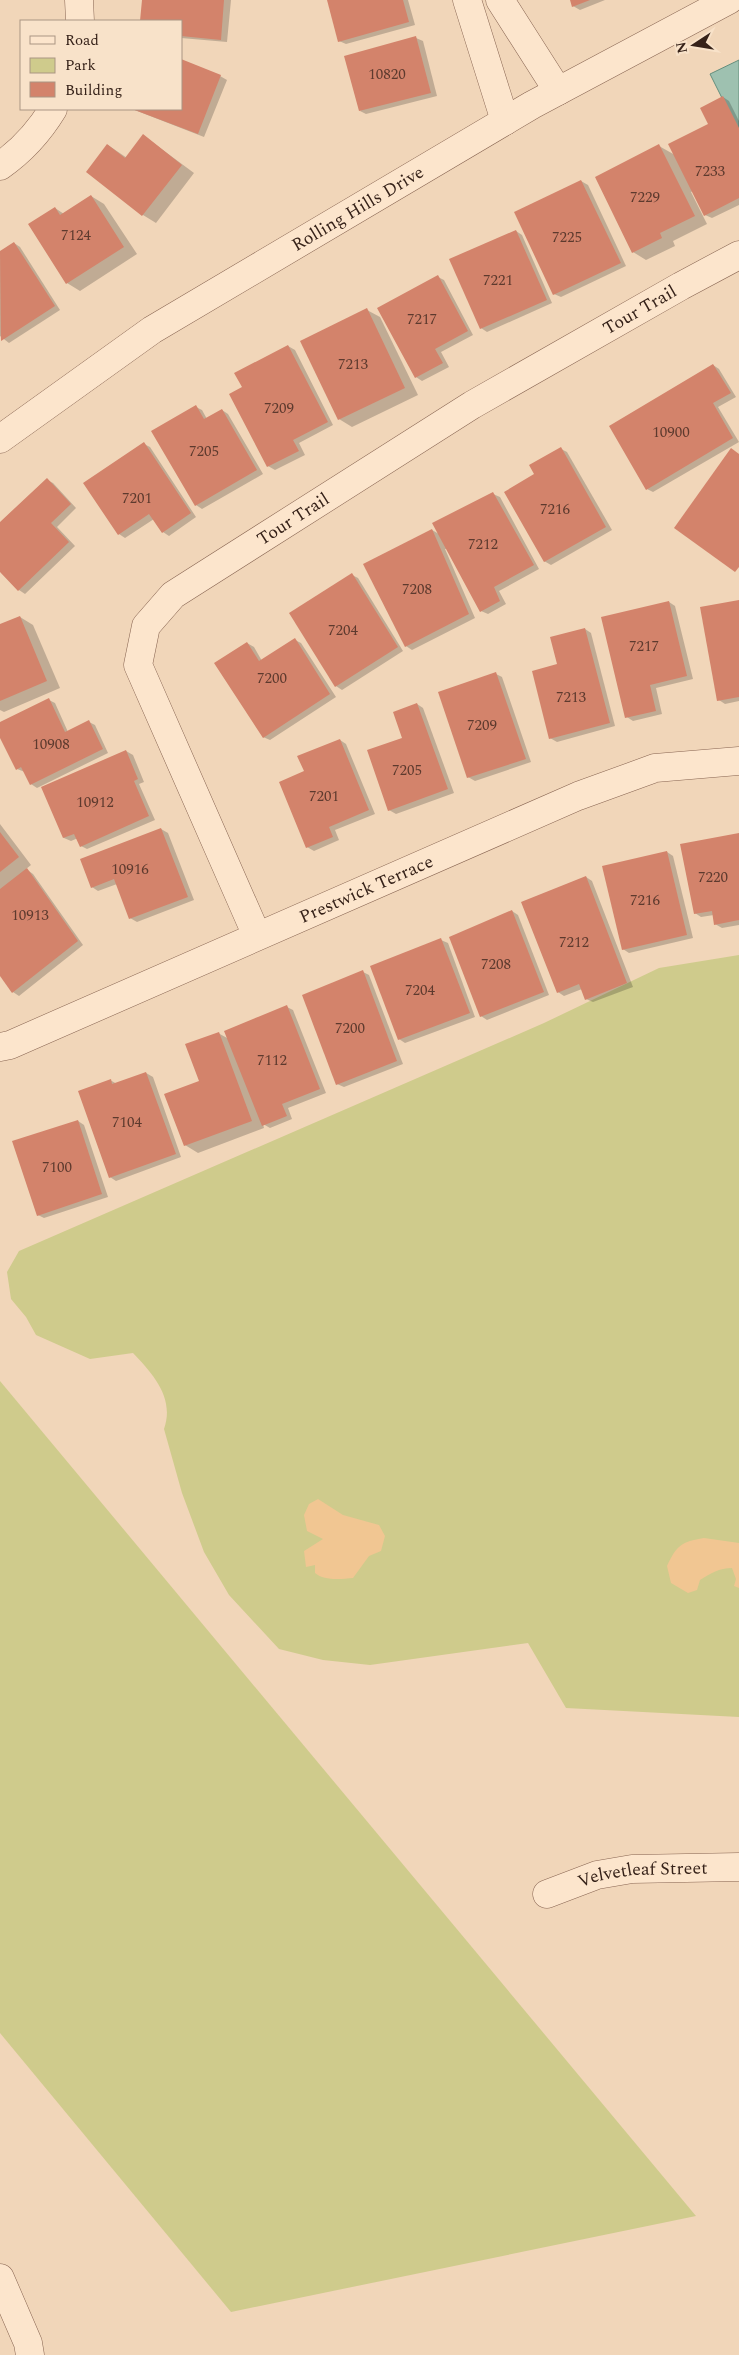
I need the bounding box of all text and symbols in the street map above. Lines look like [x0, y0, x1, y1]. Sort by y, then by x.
legend [20, 20, 182, 110]
north arrow [669, 20, 719, 70]
text: Road [65, 29, 99, 52]
text: N [670, 40, 693, 55]
text: Park [65, 54, 96, 77]
house number: 10820 [368, 63, 406, 86]
text: Building [65, 79, 122, 102]
street label: Rolling Hills Drive [287, 159, 429, 258]
house number: 7233 [695, 160, 725, 183]
house number: 7229 [630, 186, 660, 209]
house number: 7124 [61, 224, 91, 247]
house number: 7225 [552, 226, 582, 249]
house number: 7221 [483, 269, 513, 292]
street label: Tour Trail [598, 278, 682, 342]
house number: 7217 [407, 308, 437, 331]
house number: 7213 [338, 353, 368, 376]
house number: 7209 [264, 397, 294, 420]
house number: 10900 [652, 421, 690, 444]
house number: 7205 [189, 440, 219, 463]
street label: Tour Trail [252, 486, 335, 552]
house number: 7201 [122, 487, 152, 510]
house number: 7216 [540, 498, 570, 521]
house number: 7212 [468, 533, 498, 556]
house number: 7208 [402, 578, 432, 601]
house number: 7204 [328, 619, 358, 642]
house number: 7217 [629, 635, 659, 658]
house number: 7200 [257, 667, 287, 690]
house number: 7213 [556, 686, 586, 709]
house number: 7209 [467, 714, 497, 737]
house number: 10908 [32, 733, 70, 756]
house number: 7205 [392, 759, 422, 782]
house number: 7201 [309, 785, 339, 808]
house number: 10912 [76, 791, 114, 814]
street label: Prestwick Terrace [295, 848, 438, 931]
house number: 10916 [111, 858, 149, 881]
house number: 7220 [698, 866, 728, 889]
house number: 7216 [630, 889, 660, 912]
house number: 10913 [11, 904, 49, 927]
house number: 7212 [559, 931, 589, 954]
house number: 7208 [481, 953, 511, 976]
house number: 7204 [405, 979, 435, 1002]
house number: 7200 [335, 1017, 365, 1040]
house number: 7112 [257, 1049, 287, 1072]
house number: 7104 [112, 1111, 142, 1134]
house number: 7100 [42, 1156, 72, 1179]
street label: Velvetleaf Street [574, 1855, 708, 1895]

